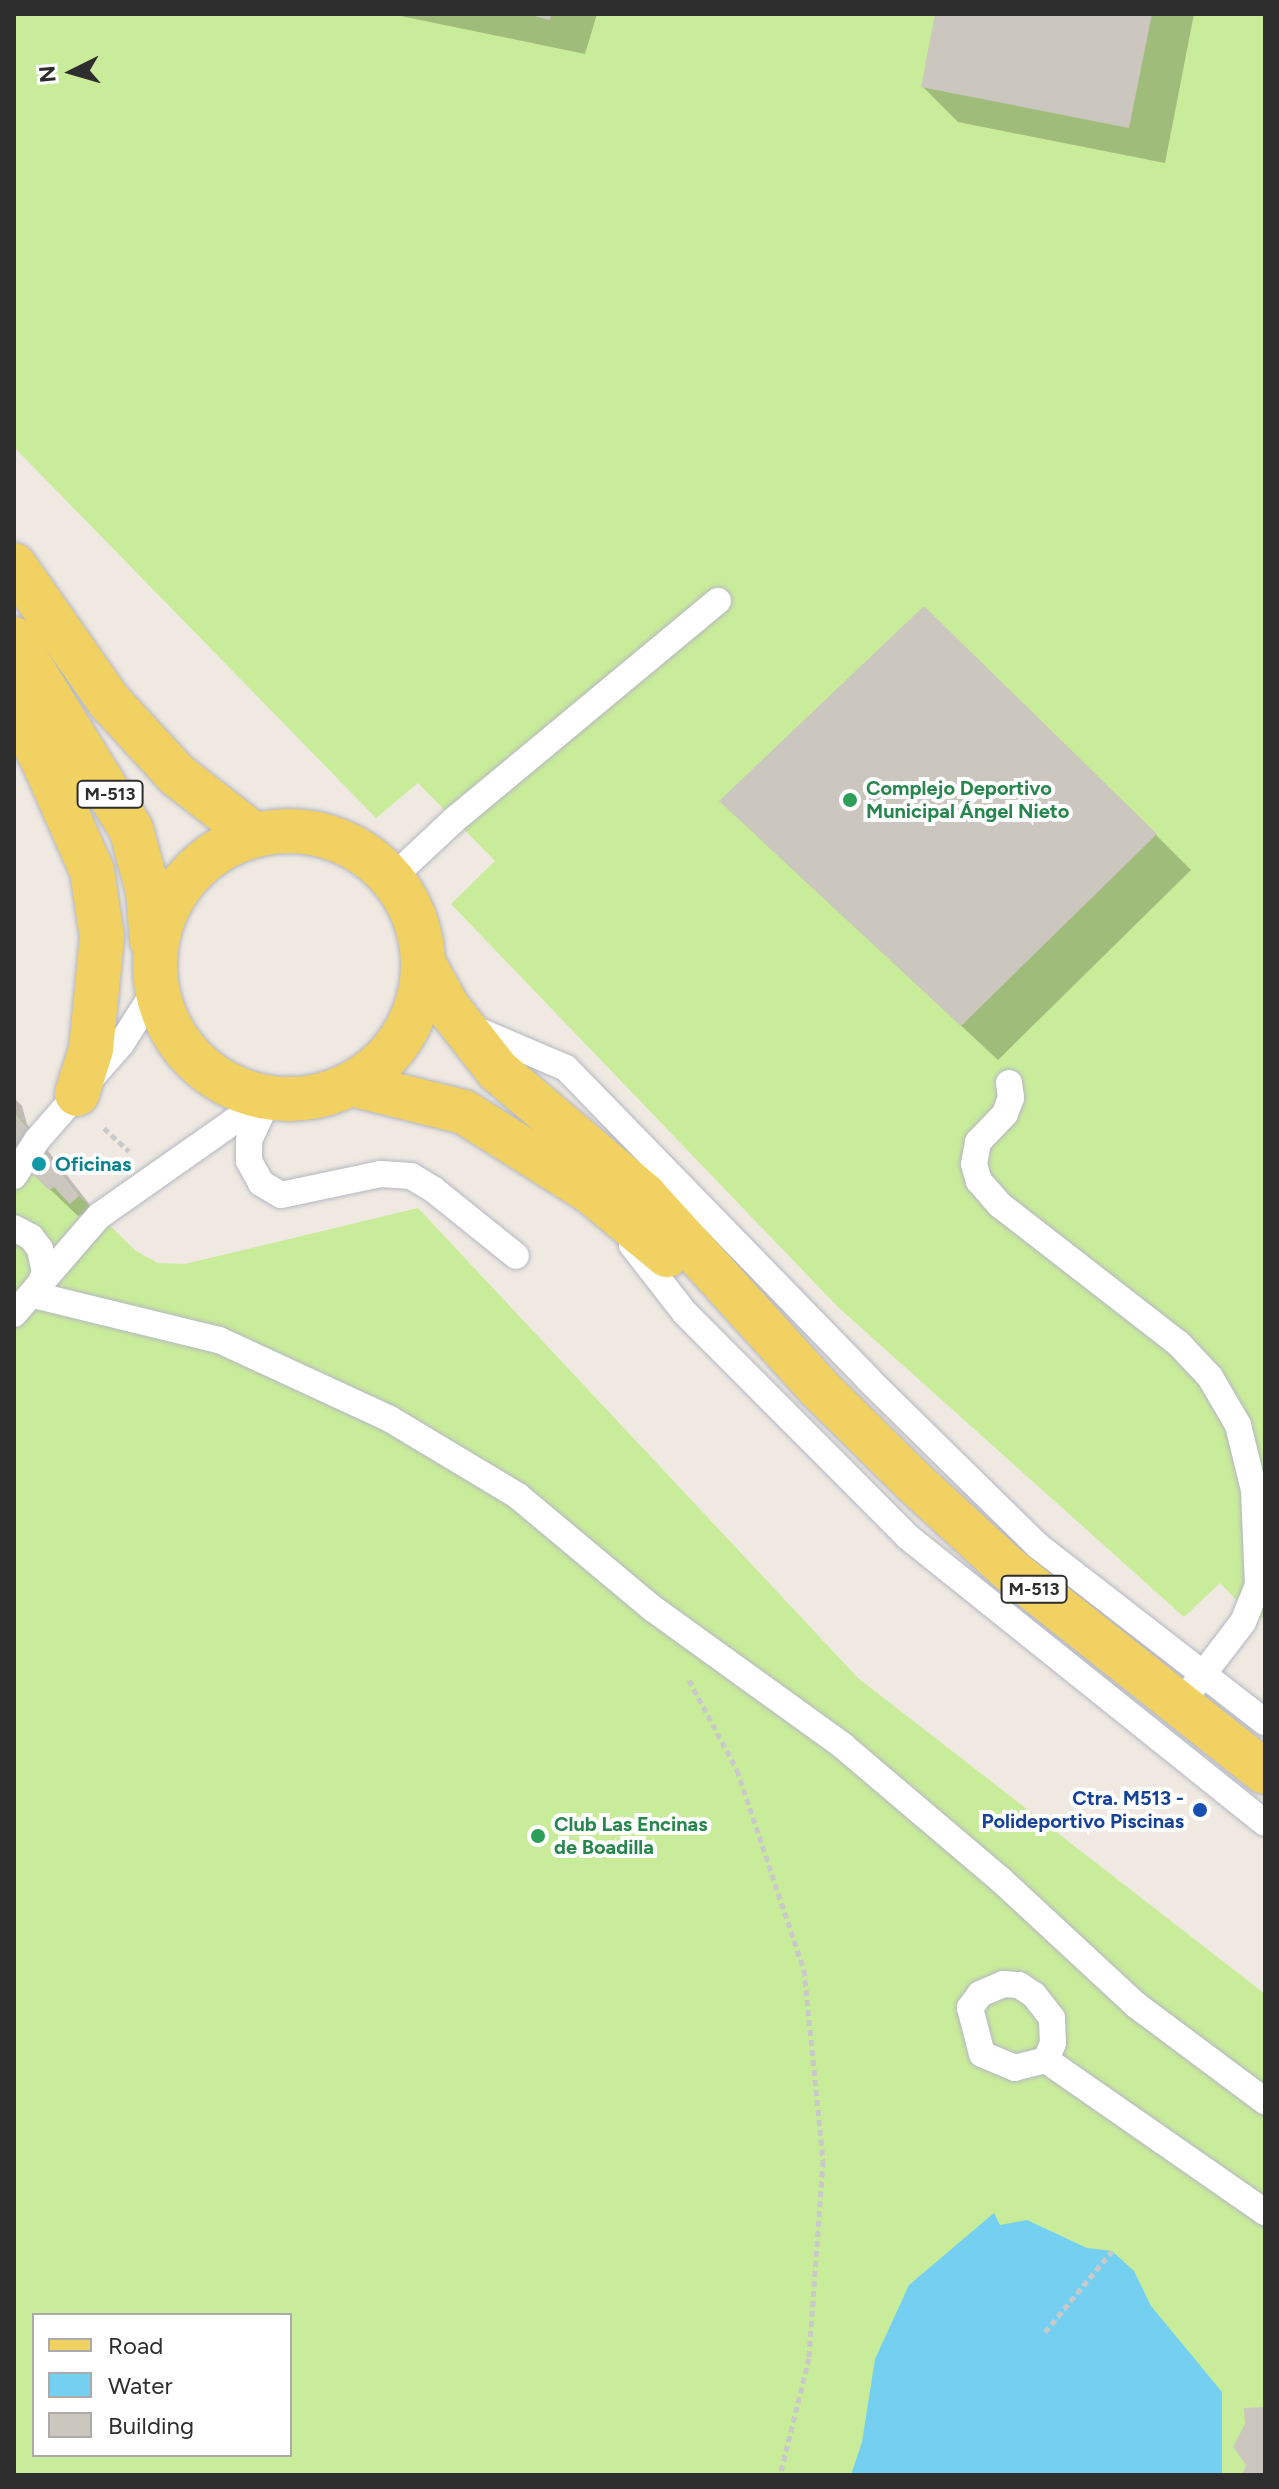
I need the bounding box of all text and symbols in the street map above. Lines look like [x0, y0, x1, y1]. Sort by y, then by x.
north arrow [32, 32, 112, 112]
text: N [33, 64, 62, 84]
place label: Complejo Deportivo Municipal Ángel Nieto [866, 776, 1069, 823]
road number: M-513 [76, 780, 144, 808]
marker: Complejo Deportivo Municipal Ángel Nieto [841, 791, 859, 809]
place label: Oficinas [55, 1152, 131, 1176]
marker: Oficinas [30, 1155, 48, 1173]
road number: M-513 [1000, 1575, 1068, 1603]
place label: Ctra. M513 - Polideportivo Piscinas [982, 1786, 1184, 1833]
marker: Ctra. M513 - Polideportivo Piscinas [1191, 1801, 1209, 1819]
place label: Club Las Encinas de Boadilla [554, 1812, 708, 1859]
marker: Club Las Encinas de Boadilla [529, 1827, 547, 1845]
legend [32, 2313, 292, 2457]
text: Road [108, 2331, 163, 2360]
text: Water [108, 2371, 173, 2400]
text: Building [108, 2411, 194, 2440]

